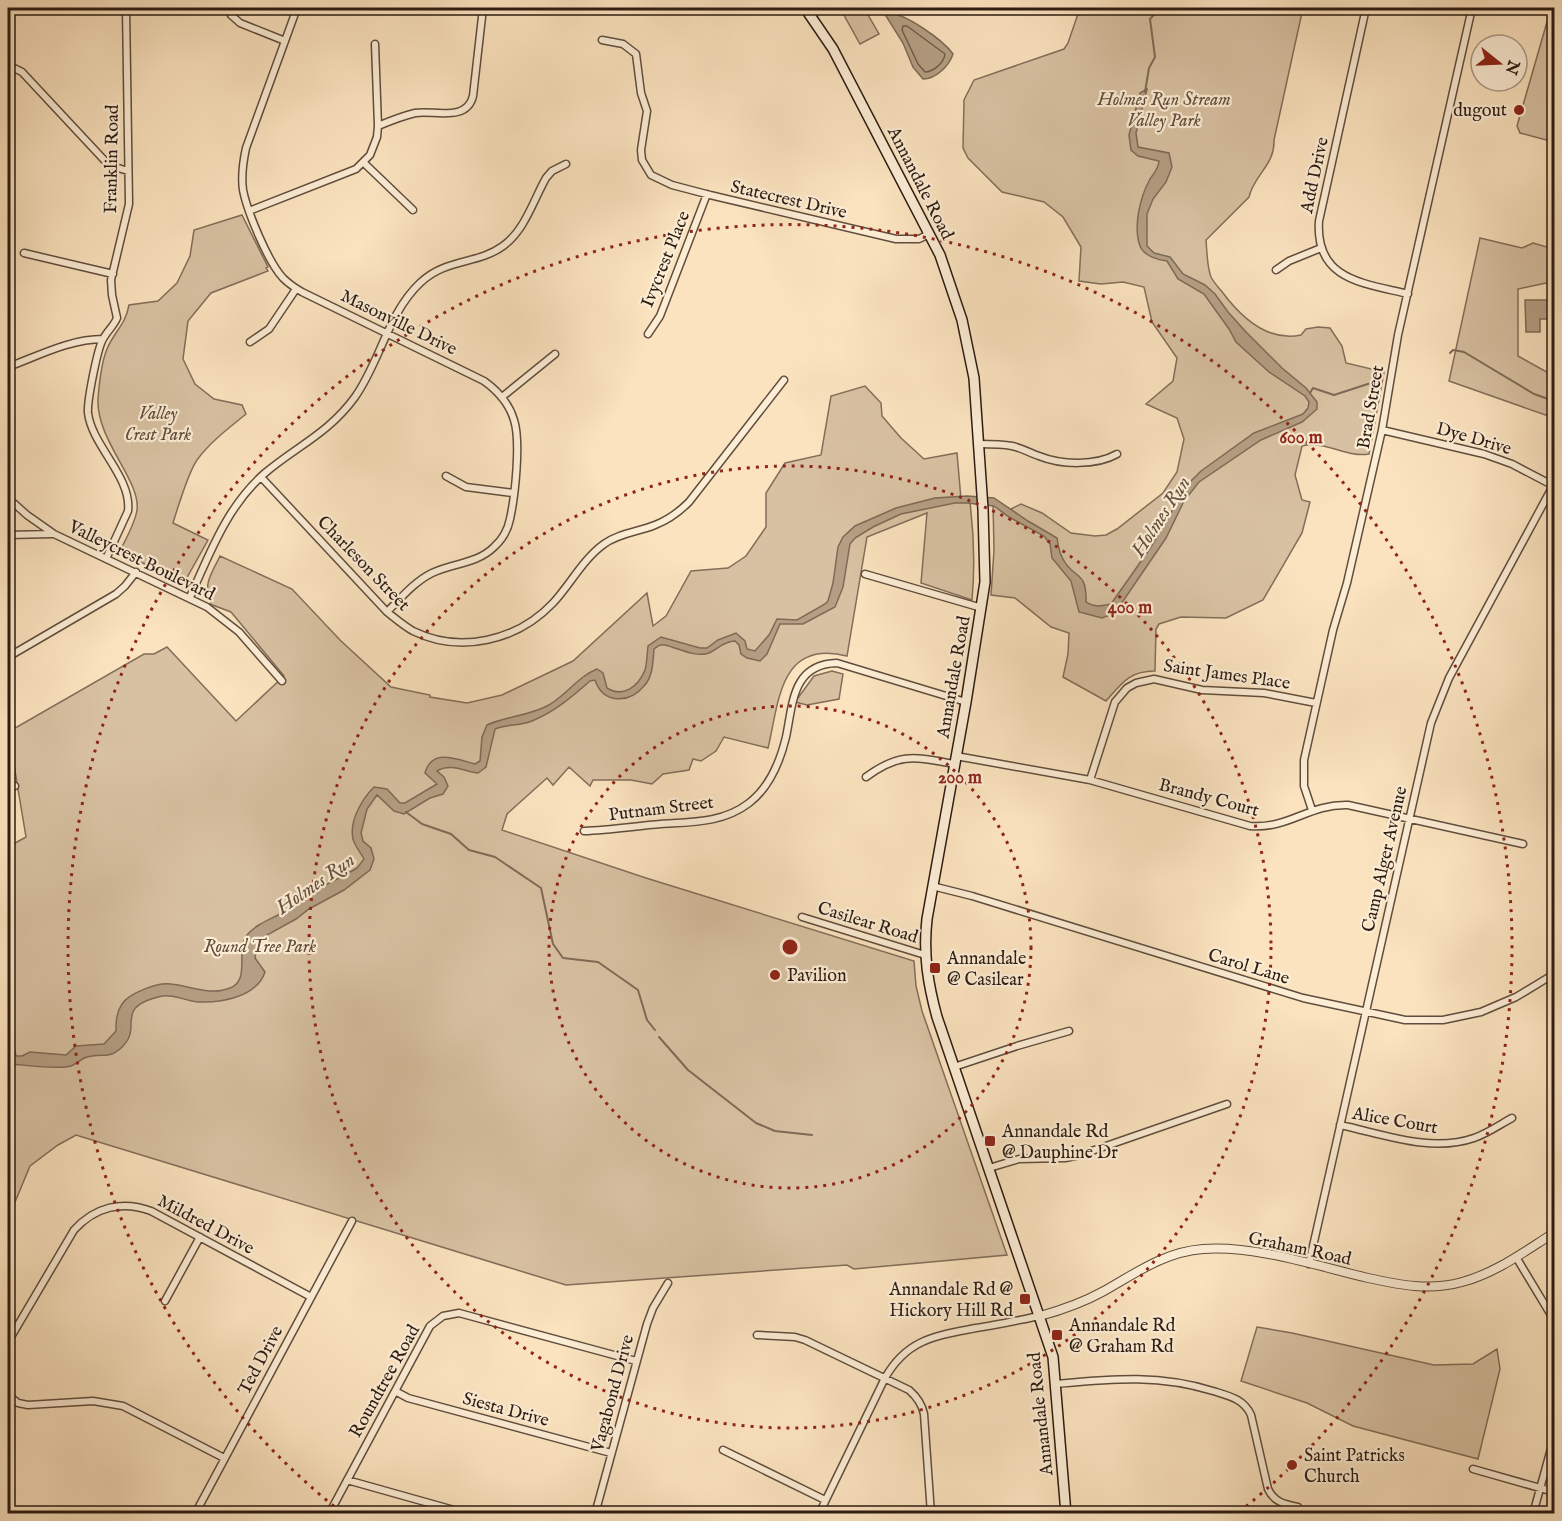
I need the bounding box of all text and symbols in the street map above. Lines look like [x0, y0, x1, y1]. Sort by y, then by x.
north arrow [1469, 33, 1529, 93]
text: N [1500, 56, 1523, 77]
park label: Holmes Run Stream Valley Park [1096, 89, 1231, 133]
place label: dugout [1453, 100, 1507, 123]
marker: dugout [1512, 103, 1526, 117]
street label: Franklin Road [100, 104, 125, 214]
street label: Annandale Road [881, 122, 958, 244]
street label: Add Drive [1296, 135, 1335, 216]
street label: Statecrest Drive [728, 176, 849, 225]
street label: Ivycrest Place [637, 208, 696, 311]
street label: Masonville Drive [336, 285, 460, 361]
street label: Brad Street [1353, 364, 1390, 451]
park label: Valley Crest Park [125, 403, 191, 447]
street label: Dye Drive [1433, 418, 1514, 461]
text: 600 m [1279, 427, 1323, 450]
water label: Holmes Run [1126, 472, 1196, 563]
street label: Charleson Street [312, 511, 414, 617]
street label: Valleycrest Boulevard [63, 516, 219, 607]
text: 400 m [1108, 597, 1152, 620]
street label: Annandale Road [932, 614, 977, 741]
street label: Saint James Place [1162, 655, 1292, 696]
text: 200 m [938, 767, 982, 790]
street label: Brandy Court [1156, 774, 1261, 823]
street label: Camp Alger Avenue [1358, 784, 1413, 934]
street label: Putnam Street [607, 792, 715, 827]
water label: Holmes Run [271, 848, 360, 921]
street label: Casilear Road [815, 897, 921, 950]
park label: Round Tree Park [204, 936, 316, 959]
centre of rings [780, 937, 800, 957]
street label: Carol Lane [1205, 944, 1292, 991]
place label: Annandale @ Casilear [946, 948, 1026, 992]
marker: Annandale @ Casilear [928, 961, 942, 975]
place label: Pavilion [787, 965, 847, 988]
marker: Pavilion [768, 968, 782, 982]
street label: Alice Court [1349, 1102, 1439, 1140]
place label: Annandale Rd @ Dauphine Dr [1001, 1121, 1118, 1165]
marker: Annandale Rd @ Dauphine Dr [983, 1134, 997, 1148]
street label: Mildred Drive [153, 1190, 258, 1260]
street label: Graham Road [1246, 1227, 1354, 1272]
place label: Annandale Rd @ Hickory Hill Rd [888, 1279, 1013, 1323]
marker: Annandale Rd @ Hickory Hill Rd [1018, 1292, 1032, 1306]
place label: Annandale Rd @ Graham Rd [1068, 1315, 1176, 1359]
street label: Roundtree Road [345, 1321, 426, 1442]
street label: Ted Drive [234, 1322, 289, 1399]
marker: Annandale Rd @ Graham Rd [1050, 1328, 1064, 1342]
street label: Vagabond Drive [587, 1332, 640, 1455]
street label: Annandale Road [1024, 1351, 1060, 1478]
street label: Siesta Drive [460, 1388, 551, 1433]
place label: Saint Patricks Church [1304, 1445, 1405, 1489]
marker: Saint Patricks Church [1285, 1458, 1299, 1472]

